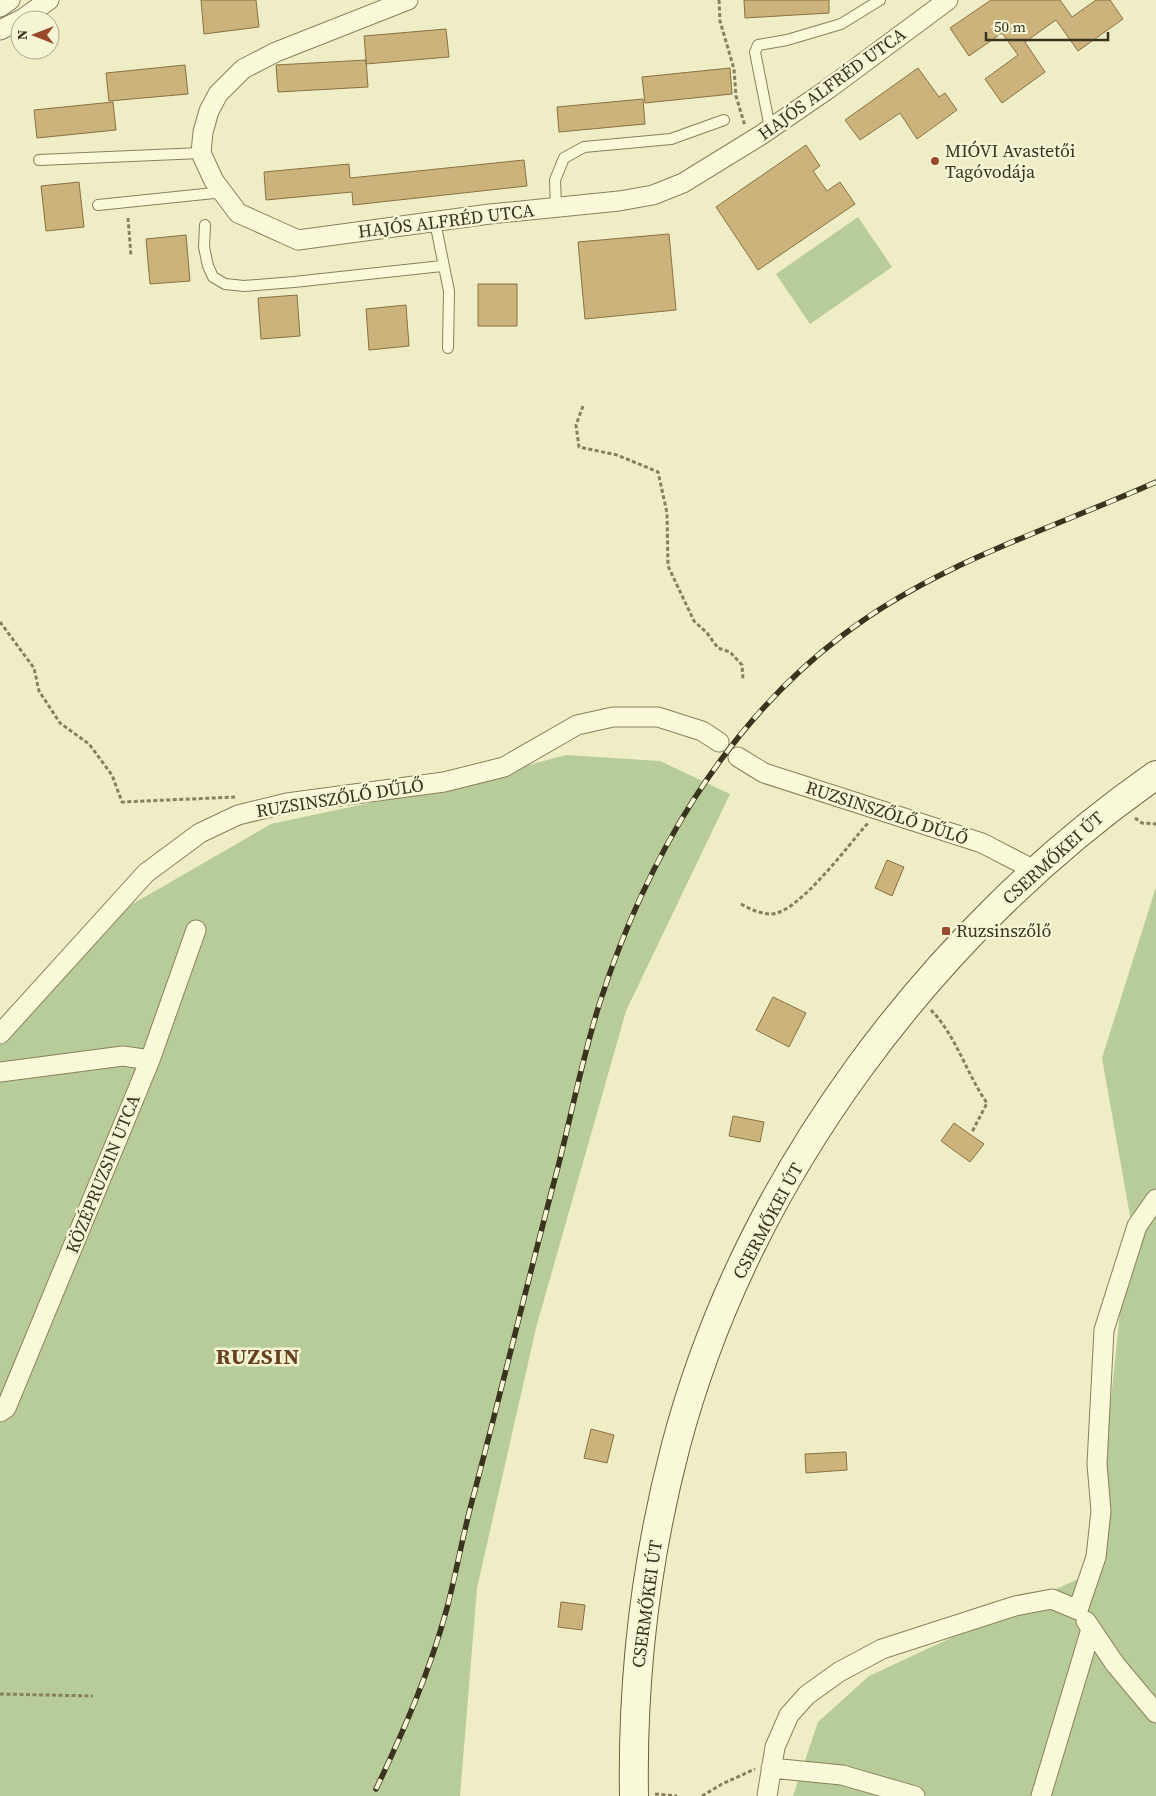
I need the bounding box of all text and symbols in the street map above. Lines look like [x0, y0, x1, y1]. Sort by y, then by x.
north arrow [10, 10, 60, 60]
scale bar [986, 10, 1108, 42]
text: 50 m [994, 16, 1026, 37]
street label: HAJÓS ALFRÉD UTCA [753, 21, 911, 146]
text: N [12, 30, 32, 40]
place label: MIÓVI Avastetői Tagóvodája [945, 138, 1075, 184]
marker: MIÓVI Avastetői Tagóvodája [929, 155, 941, 167]
street label: HAJÓS ALFRÉD UTCA [356, 197, 536, 244]
street label: RUZSINSZŐLŐ DŰLŐ [254, 772, 426, 823]
street label: RUZSINSZŐLŐ DŰLŐ [803, 774, 972, 851]
street label: CSERMŐKEI ÚT [997, 805, 1109, 910]
place label: Ruzsinszőlő [956, 918, 1051, 943]
marker: Ruzsinszőlő [940, 925, 952, 937]
street label: KÖZÉPRUZSIN UTCA [59, 1091, 146, 1257]
street label: CSERMŐKEI ÚT [726, 1158, 809, 1283]
district label: RUZSIN [216, 1341, 300, 1371]
street label: CSERMŐKEI ÚT [625, 1538, 668, 1669]

